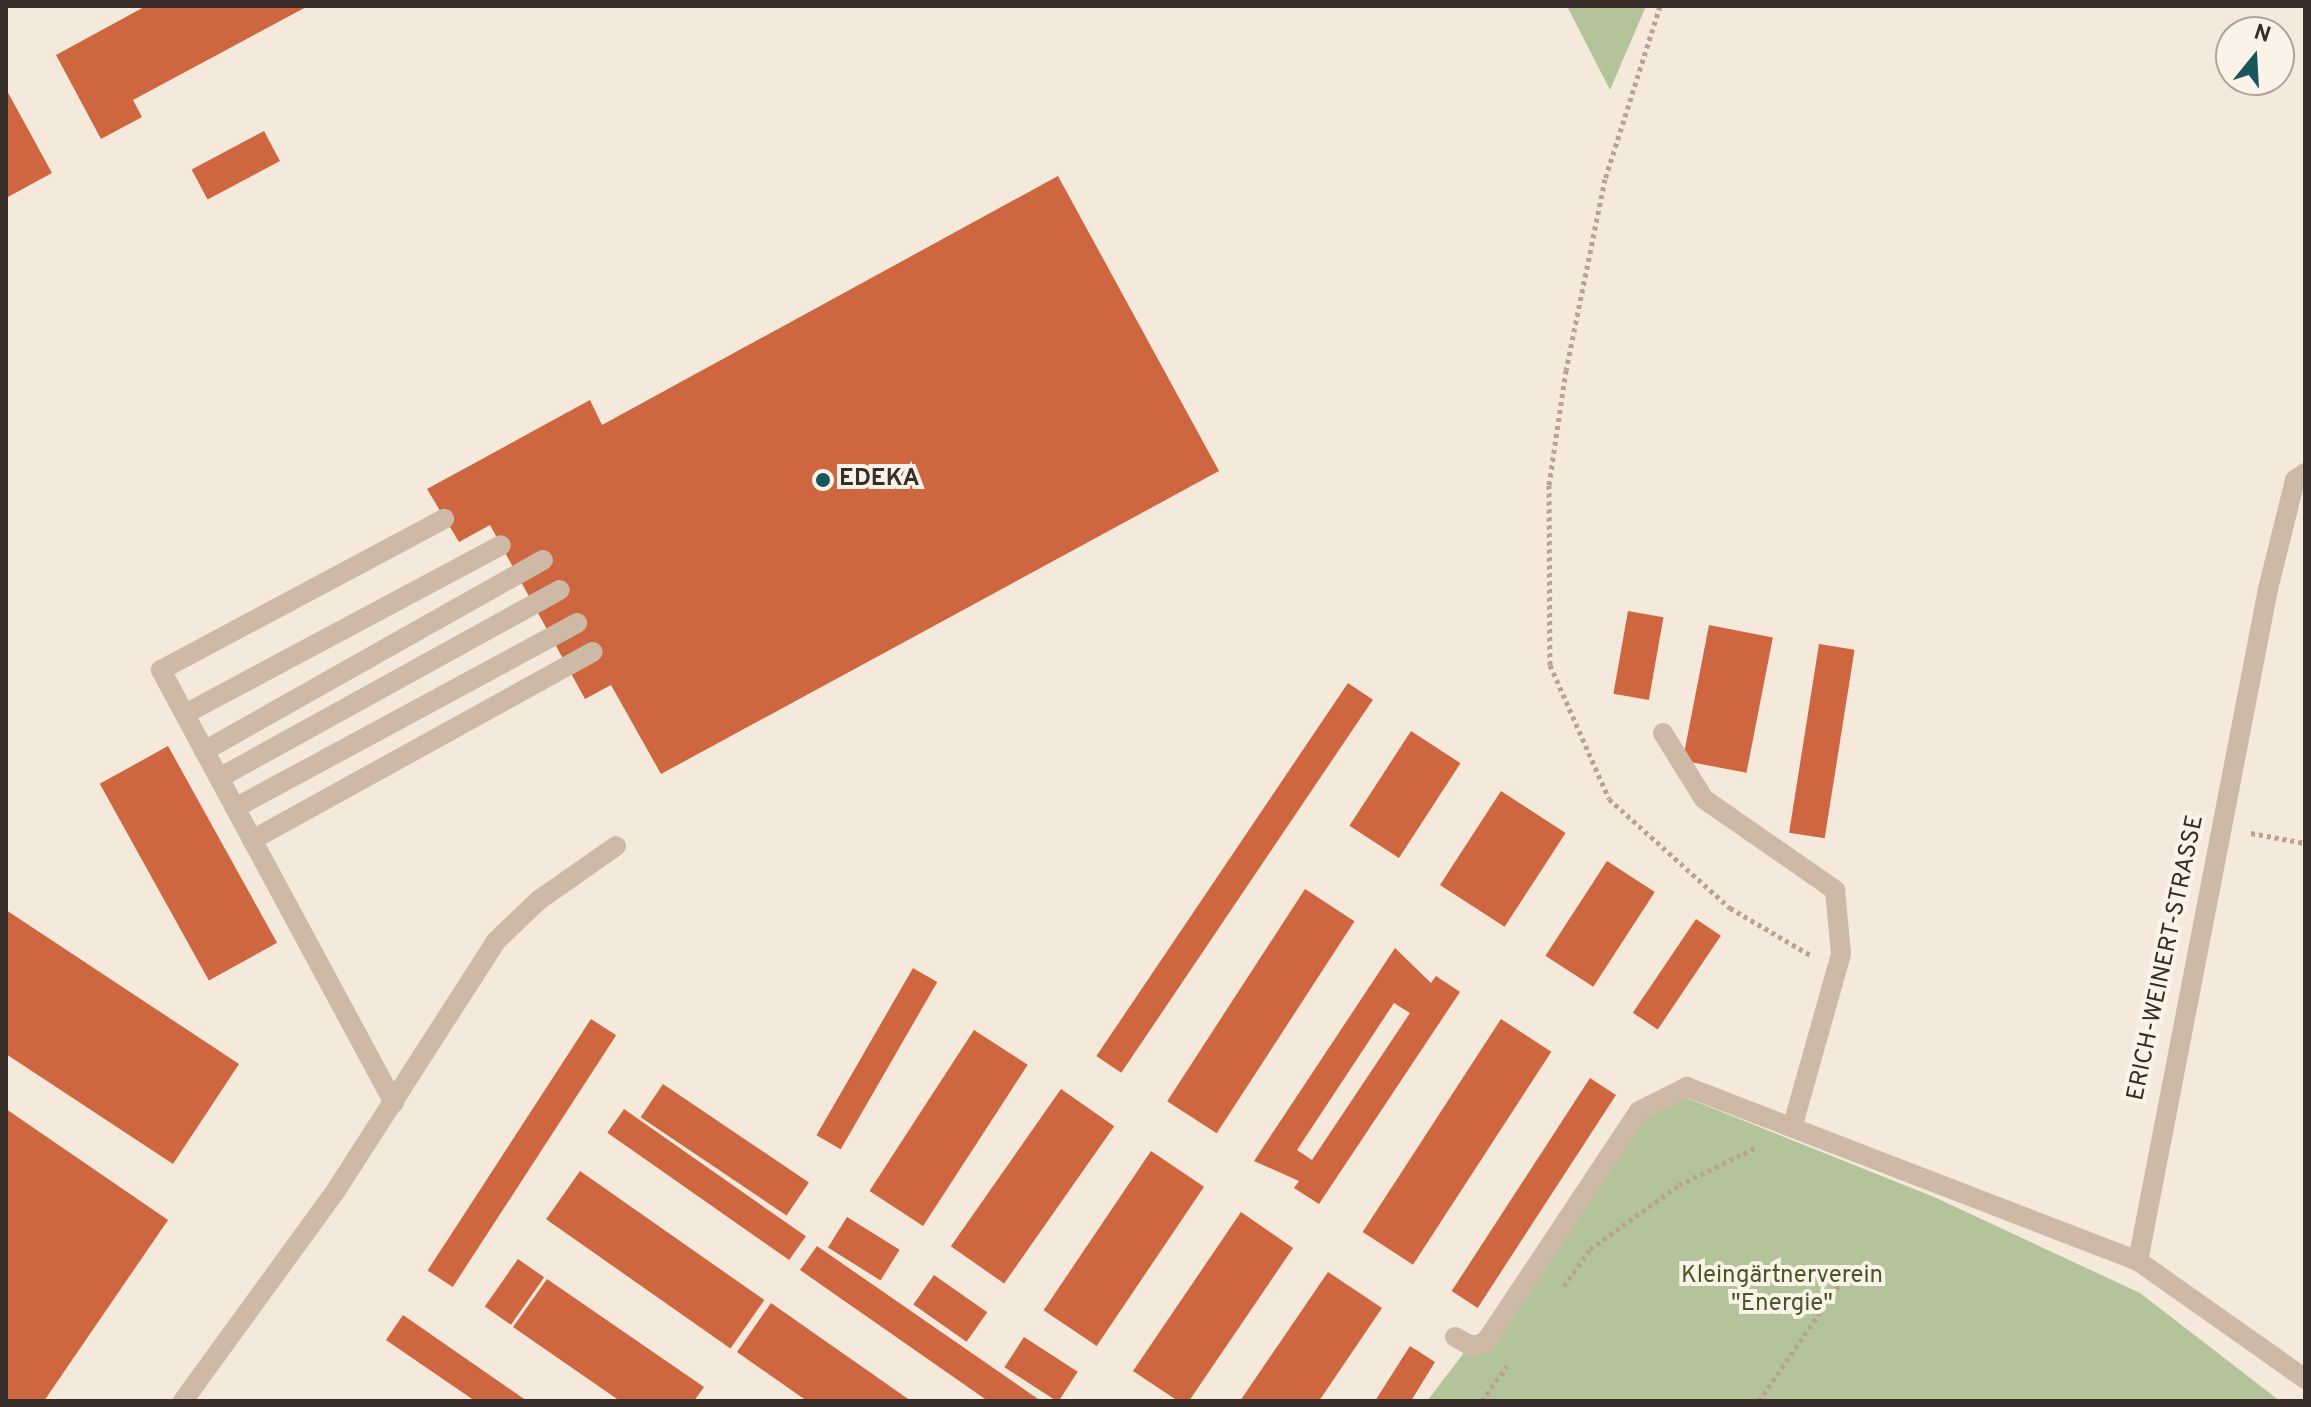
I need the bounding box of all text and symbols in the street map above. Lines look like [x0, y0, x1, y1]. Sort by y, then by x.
north arrow [2215, 16, 2295, 96]
text: N [2250, 19, 2274, 50]
place label: EDEKA [839, 466, 920, 494]
marker: EDEKA [814, 471, 832, 489]
street label: ERICH-WEINERT-STRASSE [2123, 813, 2211, 1103]
park label: Kleingärtnerverein "Energie" [1681, 1263, 1883, 1319]

